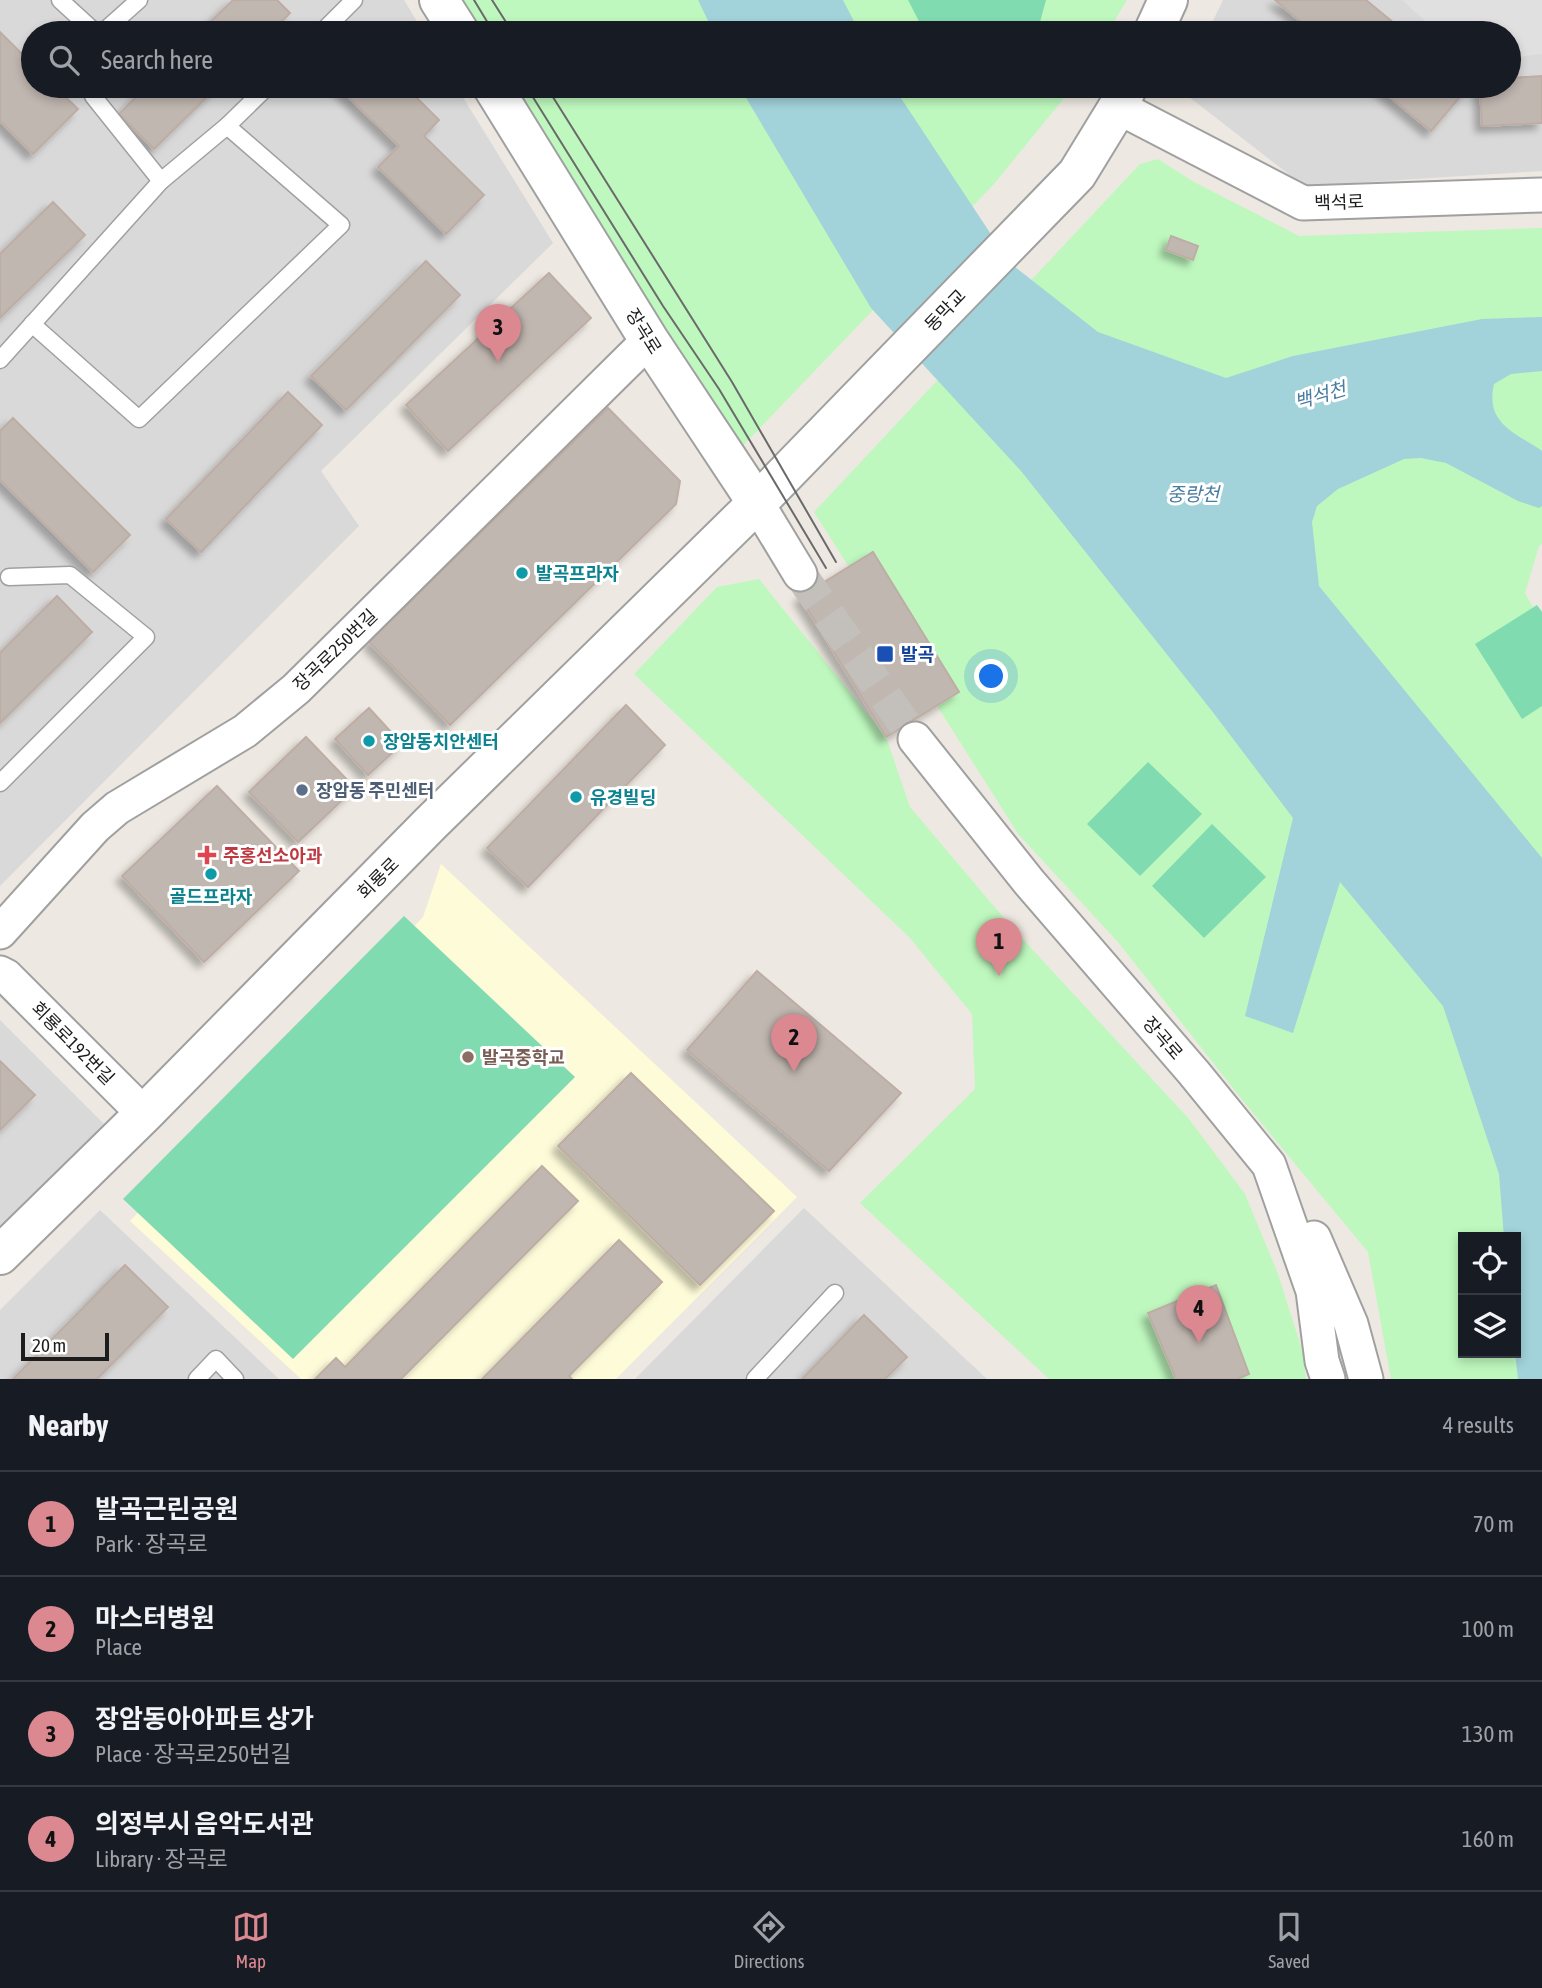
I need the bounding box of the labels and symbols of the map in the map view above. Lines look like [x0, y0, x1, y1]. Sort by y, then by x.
street label: 백석로 [1314, 191, 1364, 213]
street label: 동막교 [920, 285, 970, 335]
pin: 3 [475, 304, 521, 362]
street label: 장곡로 [622, 304, 666, 358]
water label: 백석천 [1292, 377, 1350, 413]
water label: 중랑천 [1167, 483, 1221, 505]
place label: 발곡프라자 [536, 563, 619, 584]
marker: 발곡프라자 [514, 565, 530, 581]
street label: 장곡로250번길 [289, 605, 381, 695]
marker: 발곡 [875, 644, 895, 664]
place label: 발곡 [901, 644, 934, 665]
your location [974, 659, 1008, 693]
place label: 장암동치안센터 [383, 731, 499, 752]
marker: 장암동치안센터 [361, 733, 377, 749]
place label: 장암동 주민센터 [316, 780, 434, 801]
marker: 장암동 주민센터 [294, 782, 310, 798]
place label: 유경빌딩 [590, 787, 656, 808]
marker: 유경빌딩 [568, 789, 584, 805]
marker: 주홍선소아과 [197, 845, 217, 865]
place label: 주홍선소아과 [223, 845, 323, 866]
street label: 회룡로 [353, 853, 403, 903]
marker: 골드프라자 [203, 866, 219, 882]
place label: 골드프라자 [170, 886, 253, 907]
pin: 1 [976, 918, 1022, 976]
street label: 회룡로192번길 [27, 997, 119, 1089]
street label: 장곡로 [1139, 1012, 1187, 1064]
pin: 2 [771, 1014, 817, 1072]
place label: 발곡중학교 [482, 1047, 565, 1068]
marker: 발곡중학교 [460, 1049, 476, 1065]
pin: 4 [1176, 1285, 1222, 1343]
scale bar [21, 1330, 108, 1362]

